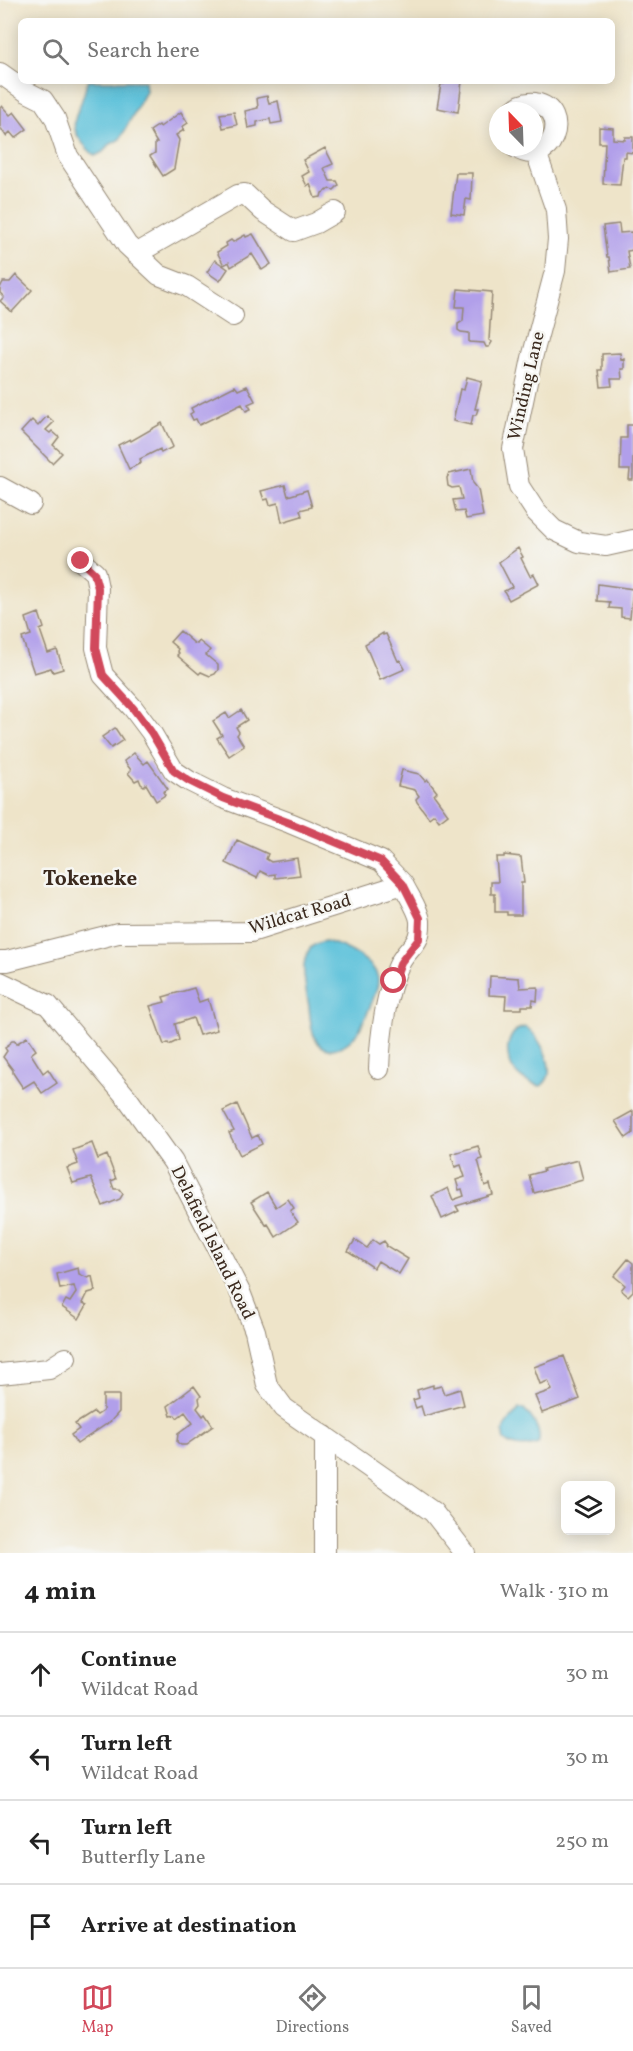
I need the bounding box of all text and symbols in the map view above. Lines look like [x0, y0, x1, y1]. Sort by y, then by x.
search box [18, 18, 615, 84]
icon: search [39, 35, 72, 68]
text: Search here [87, 36, 200, 67]
north arrow [489, 102, 543, 156]
street label: Winding Lane [502, 329, 552, 443]
route end [67, 547, 93, 573]
district label: Tokeneke [43, 865, 137, 894]
street label: Wildcat Road [246, 888, 354, 942]
route start [380, 967, 406, 993]
street label: Delafield Island Road [164, 1162, 260, 1324]
map controls [561, 1481, 615, 1535]
button: layers [561, 1481, 615, 1535]
text: 4 min [24, 1574, 96, 1610]
text: Walk · 310 m [500, 1578, 609, 1606]
text: Continue [81, 1645, 177, 1676]
icon: ahead [24, 1658, 57, 1691]
text: 30 m [565, 1660, 609, 1688]
text: Wildcat Road [81, 1676, 199, 1704]
text: Turn left [81, 1729, 172, 1760]
icon: left [24, 1742, 57, 1775]
text: 30 m [565, 1744, 609, 1772]
text: Wildcat Road [81, 1760, 199, 1788]
text: Turn left [81, 1813, 172, 1844]
icon: left [24, 1826, 57, 1859]
text: 250 m [555, 1828, 609, 1856]
text: Butterfly Lane [81, 1844, 206, 1872]
icon: arrive [24, 1910, 57, 1943]
text: Arrive at destination [81, 1911, 297, 1942]
tab: Map [81, 1981, 114, 2039]
tab: Directions [276, 1981, 349, 2039]
tab: Saved [511, 1981, 552, 2039]

